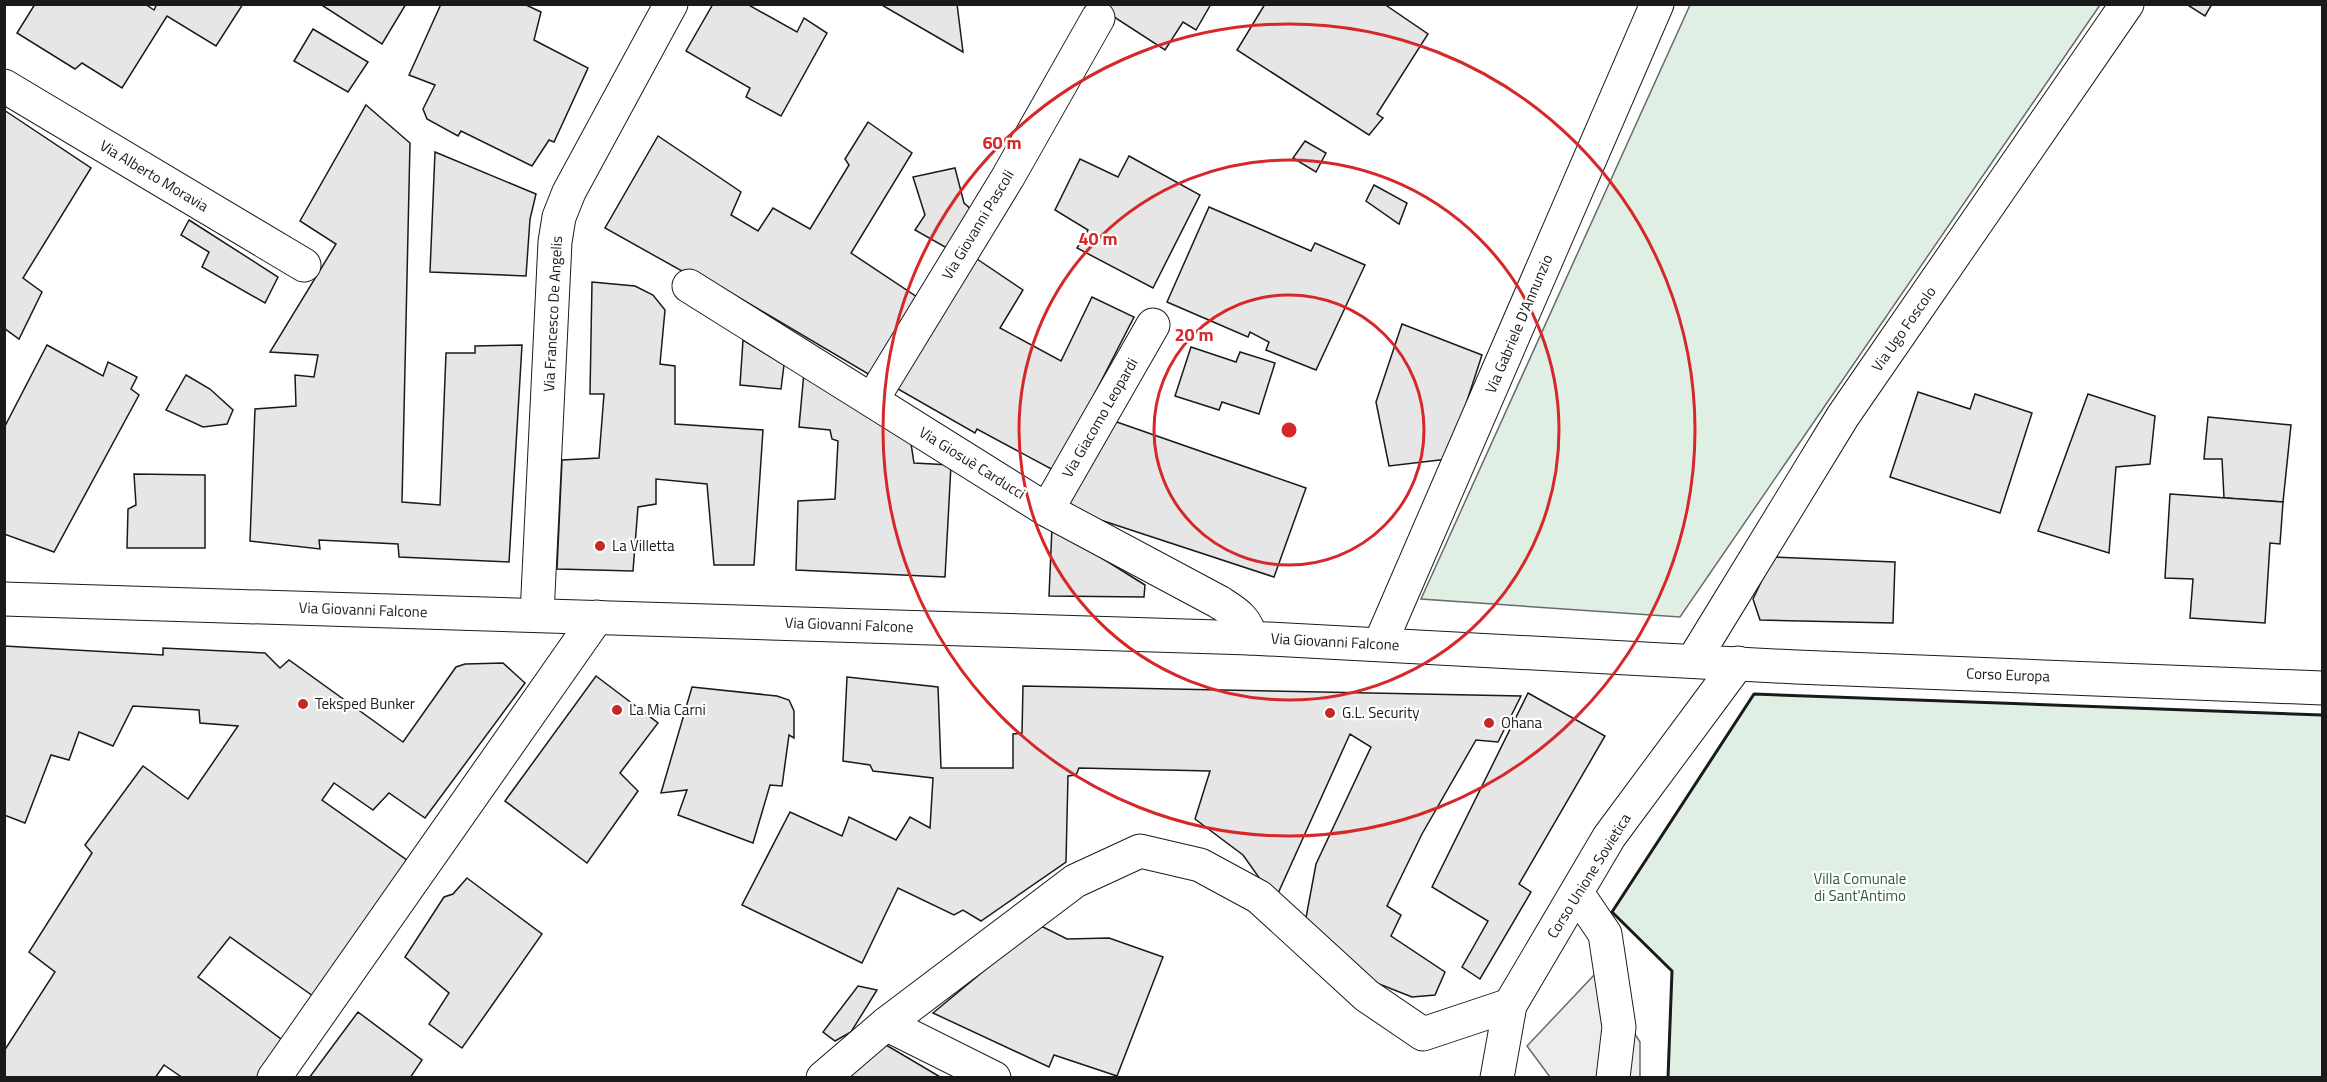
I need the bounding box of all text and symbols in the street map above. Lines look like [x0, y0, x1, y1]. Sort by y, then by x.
text: 60 m [982, 129, 1022, 156]
street label: Via Alberto Moravia [95, 134, 214, 217]
street label: Via Giovanni Pascoli [936, 165, 1020, 284]
text: 40 m [1078, 225, 1118, 252]
street label: Via Francesco De Angelis [537, 235, 568, 393]
street label: Via Gabriele D'Annunzio [1479, 251, 1558, 397]
street label: Via Ugo Foscolo [1866, 281, 1942, 376]
text: 20 m [1174, 321, 1214, 348]
street label: Via Giacomo Leopardi [1056, 353, 1143, 482]
centre of rings [1279, 420, 1299, 440]
street label: Via Giosuè Carducci [914, 421, 1030, 505]
place label: La Villetta [612, 534, 675, 557]
marker: La Villetta [593, 539, 607, 553]
street label: Via Giovanni Falcone [298, 596, 428, 623]
street label: Via Giovanni Falcone [784, 611, 914, 638]
street label: Via Giovanni Falcone [1270, 627, 1400, 656]
street label: Corso Europa [1966, 662, 2051, 687]
place label: Teksped Bunker [315, 692, 415, 715]
marker: Teksped Bunker [296, 697, 310, 711]
place label: La Mia Carni [629, 698, 706, 721]
place label: G.L. Security [1342, 701, 1419, 724]
marker: La Mia Carni [610, 703, 624, 717]
marker: G.L. Security [1323, 706, 1337, 720]
place label: Ohana [1501, 711, 1543, 734]
marker: Ohana [1482, 716, 1496, 730]
street label: Corso Unione Sovietica [1541, 808, 1637, 943]
park label: Villa Comunale di Sant'Antimo [1814, 867, 1906, 907]

